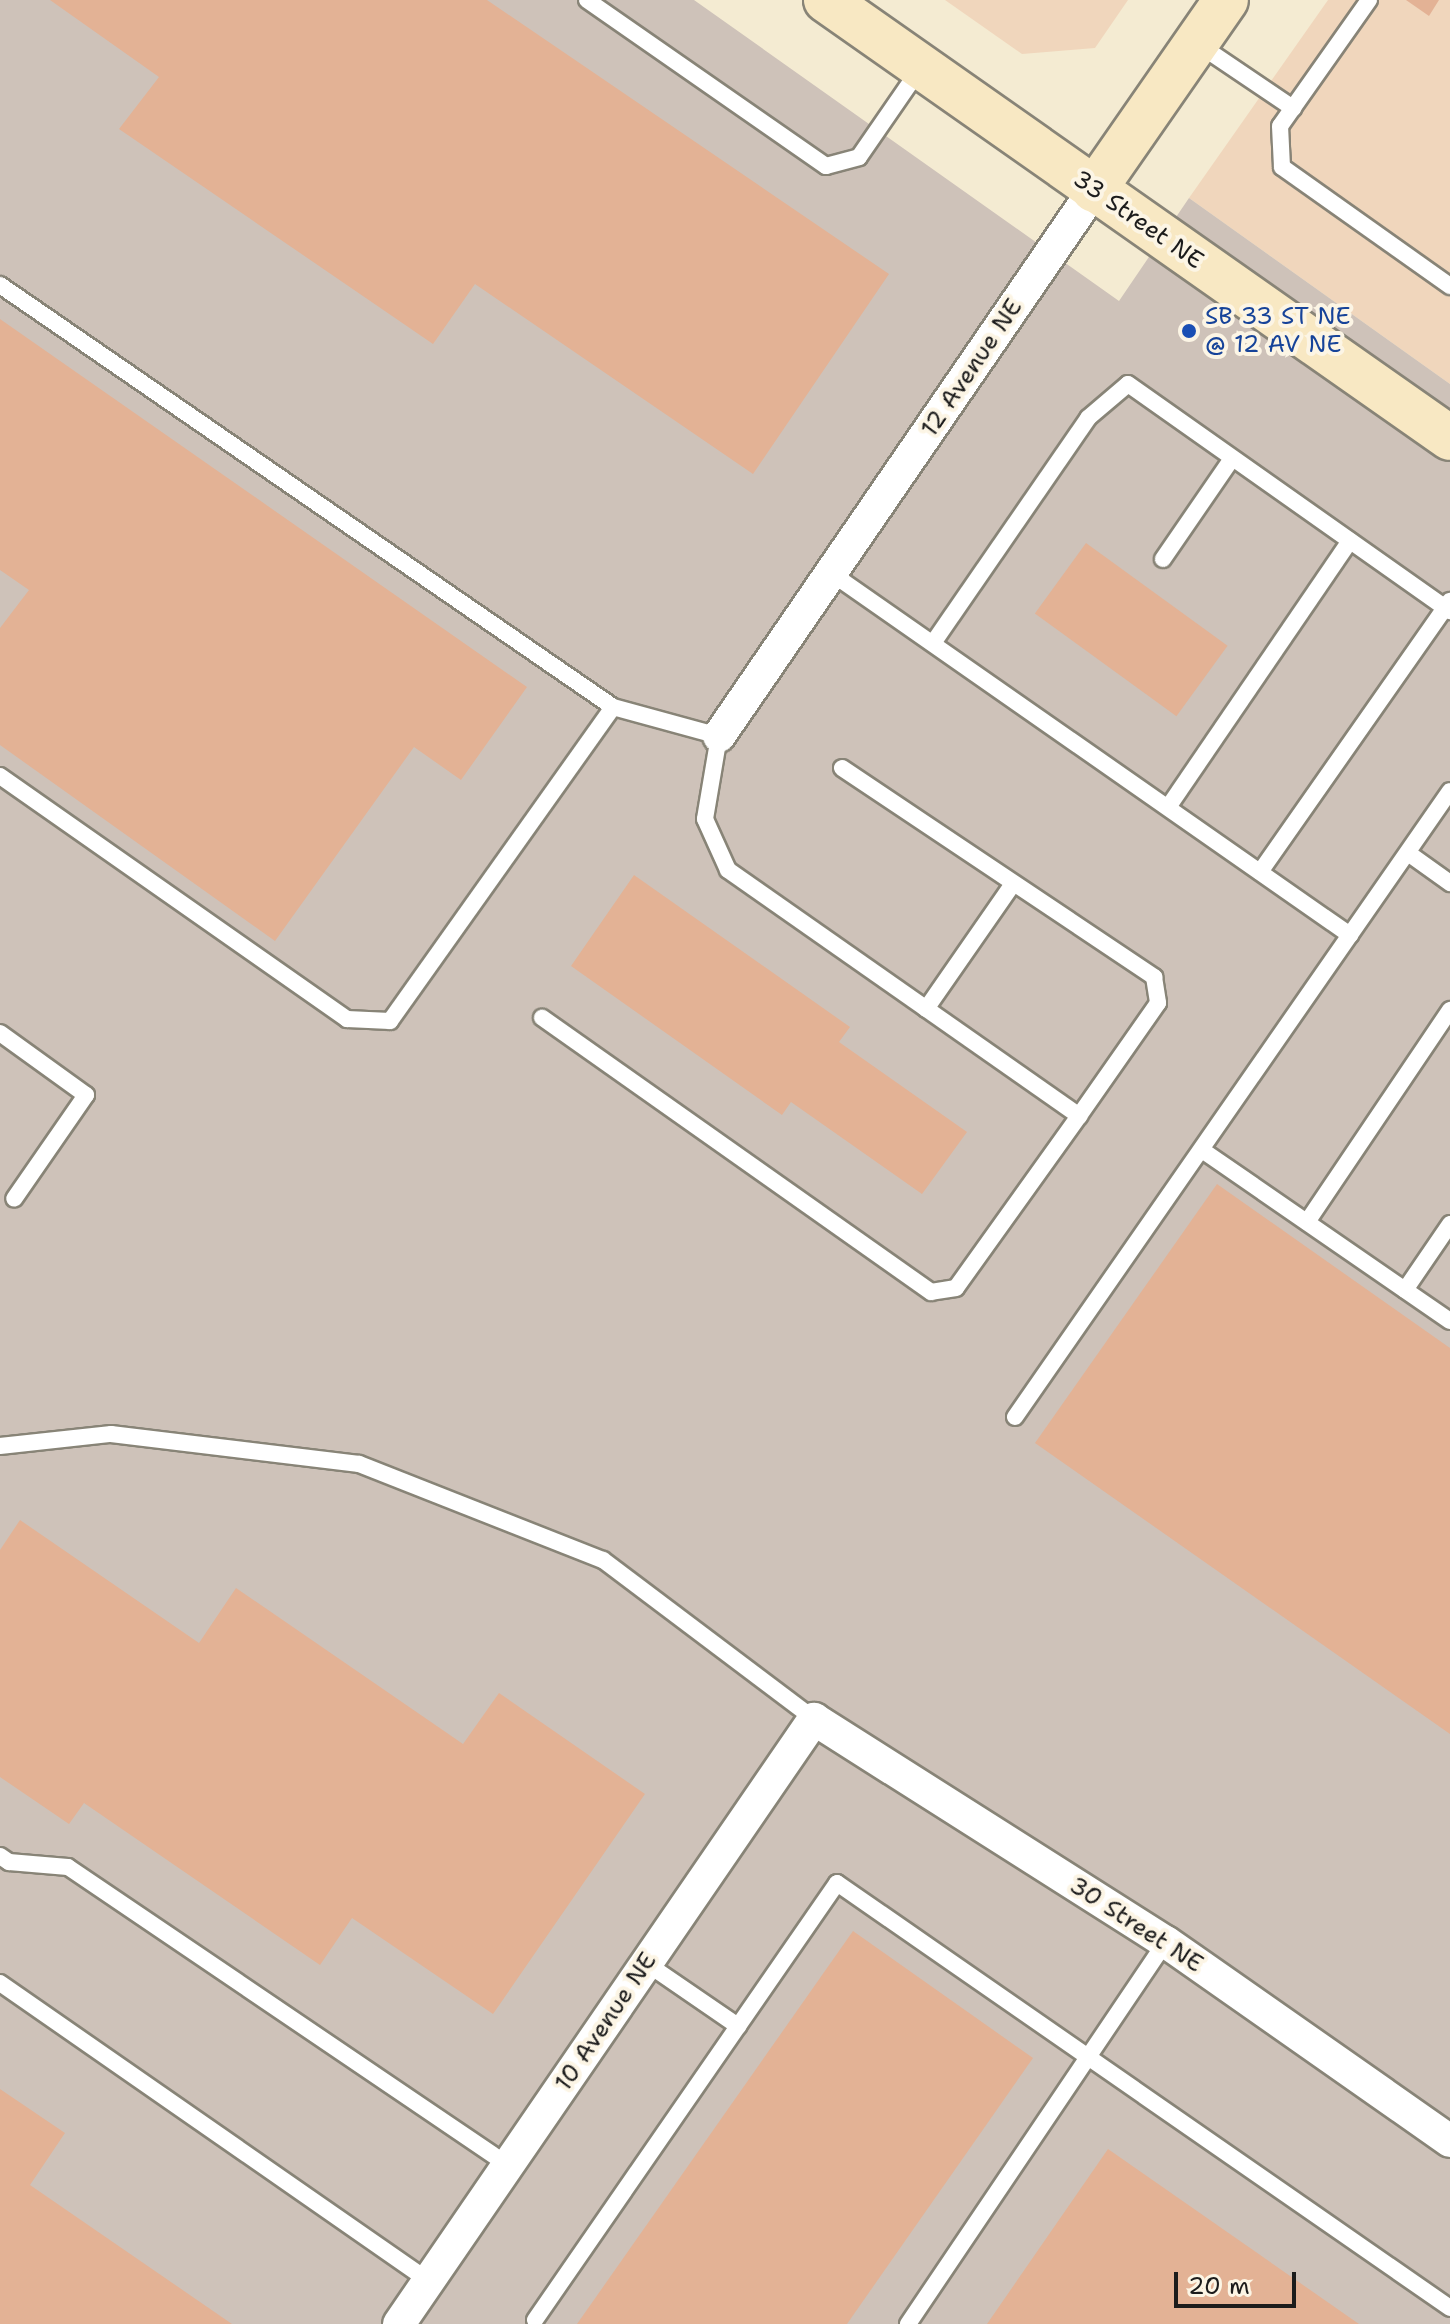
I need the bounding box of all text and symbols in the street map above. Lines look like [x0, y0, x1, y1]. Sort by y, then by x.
street label: 33 Street NE [1067, 165, 1209, 275]
street label: 12 Avenue NE [915, 294, 1029, 442]
place label: SB 33 ST NE @ 12 AV NE [1205, 303, 1351, 359]
marker: SB 33 ST NE @ 12 AV NE [1180, 322, 1198, 340]
street label: 30 Street NE [1064, 1871, 1208, 1979]
street label: 10 Avenue NE [549, 1947, 663, 2097]
scale bar [1178, 2256, 1300, 2306]
text: 20 m [1188, 2270, 1250, 2302]

